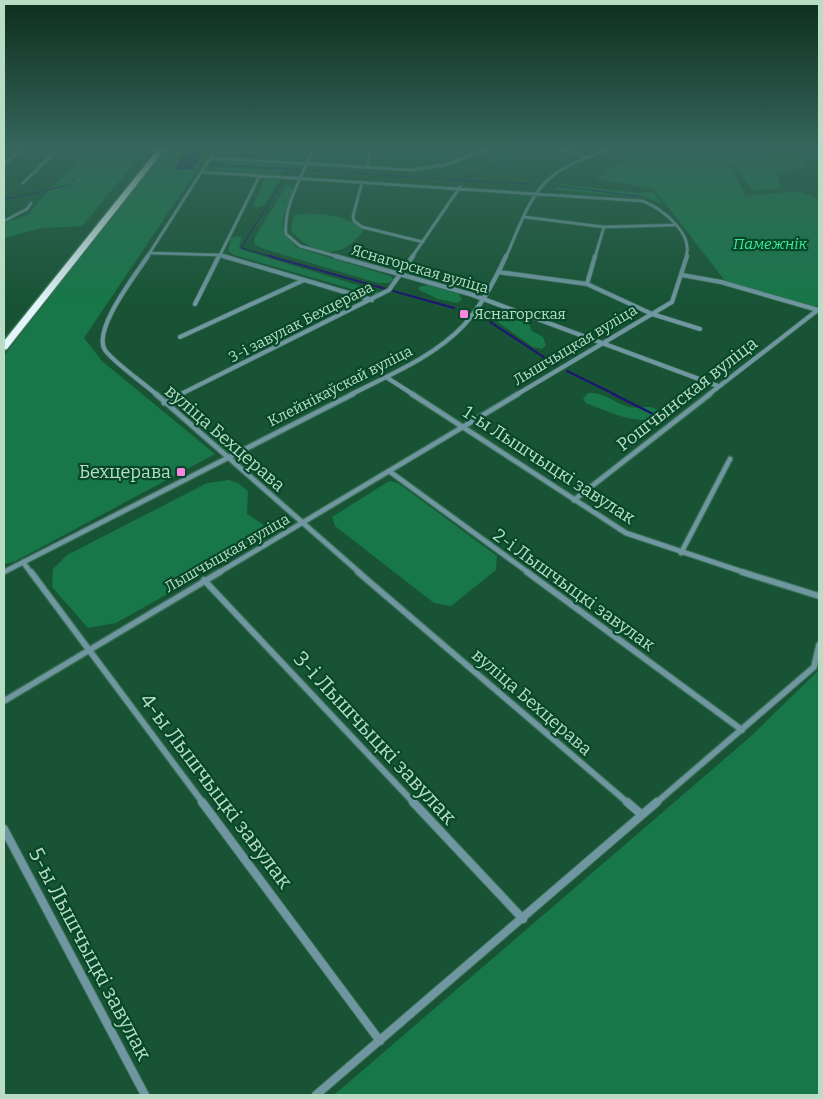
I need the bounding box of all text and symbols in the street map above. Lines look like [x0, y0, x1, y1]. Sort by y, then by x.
park label: Памежнік [733, 235, 808, 253]
street label: Яснагорская вуліца [349, 241, 491, 297]
street label: 3-і завулак Бехцерава [226, 278, 376, 366]
street label: Лышчыцкая вуліца [510, 301, 640, 389]
place label: Яснагорская [474, 305, 566, 323]
marker: Яснагорская [458, 308, 470, 320]
street label: Рошчынская вуліца [612, 332, 762, 456]
street label: Клейнікаўскай вуліца [265, 342, 415, 430]
street label: вуліца Бехцерава [160, 380, 290, 496]
street label: 1-ы Лышчыцкі завулак [459, 401, 640, 529]
place label: Бехцерава [79, 461, 171, 483]
marker: Бехцерава [175, 466, 187, 478]
street label: Лышчыцкая вуліца [161, 510, 293, 596]
street label: 2-і Лышчыцкі завулак [489, 524, 660, 656]
street label: вуліца Бехцерава [467, 644, 597, 760]
street label: 3-і Лышчыцкі завулак [288, 646, 463, 831]
street label: 4-ы Лышчыцкі завулак [134, 688, 298, 895]
street label: 5-ы Лышчыцкі завулак [23, 843, 157, 1065]

